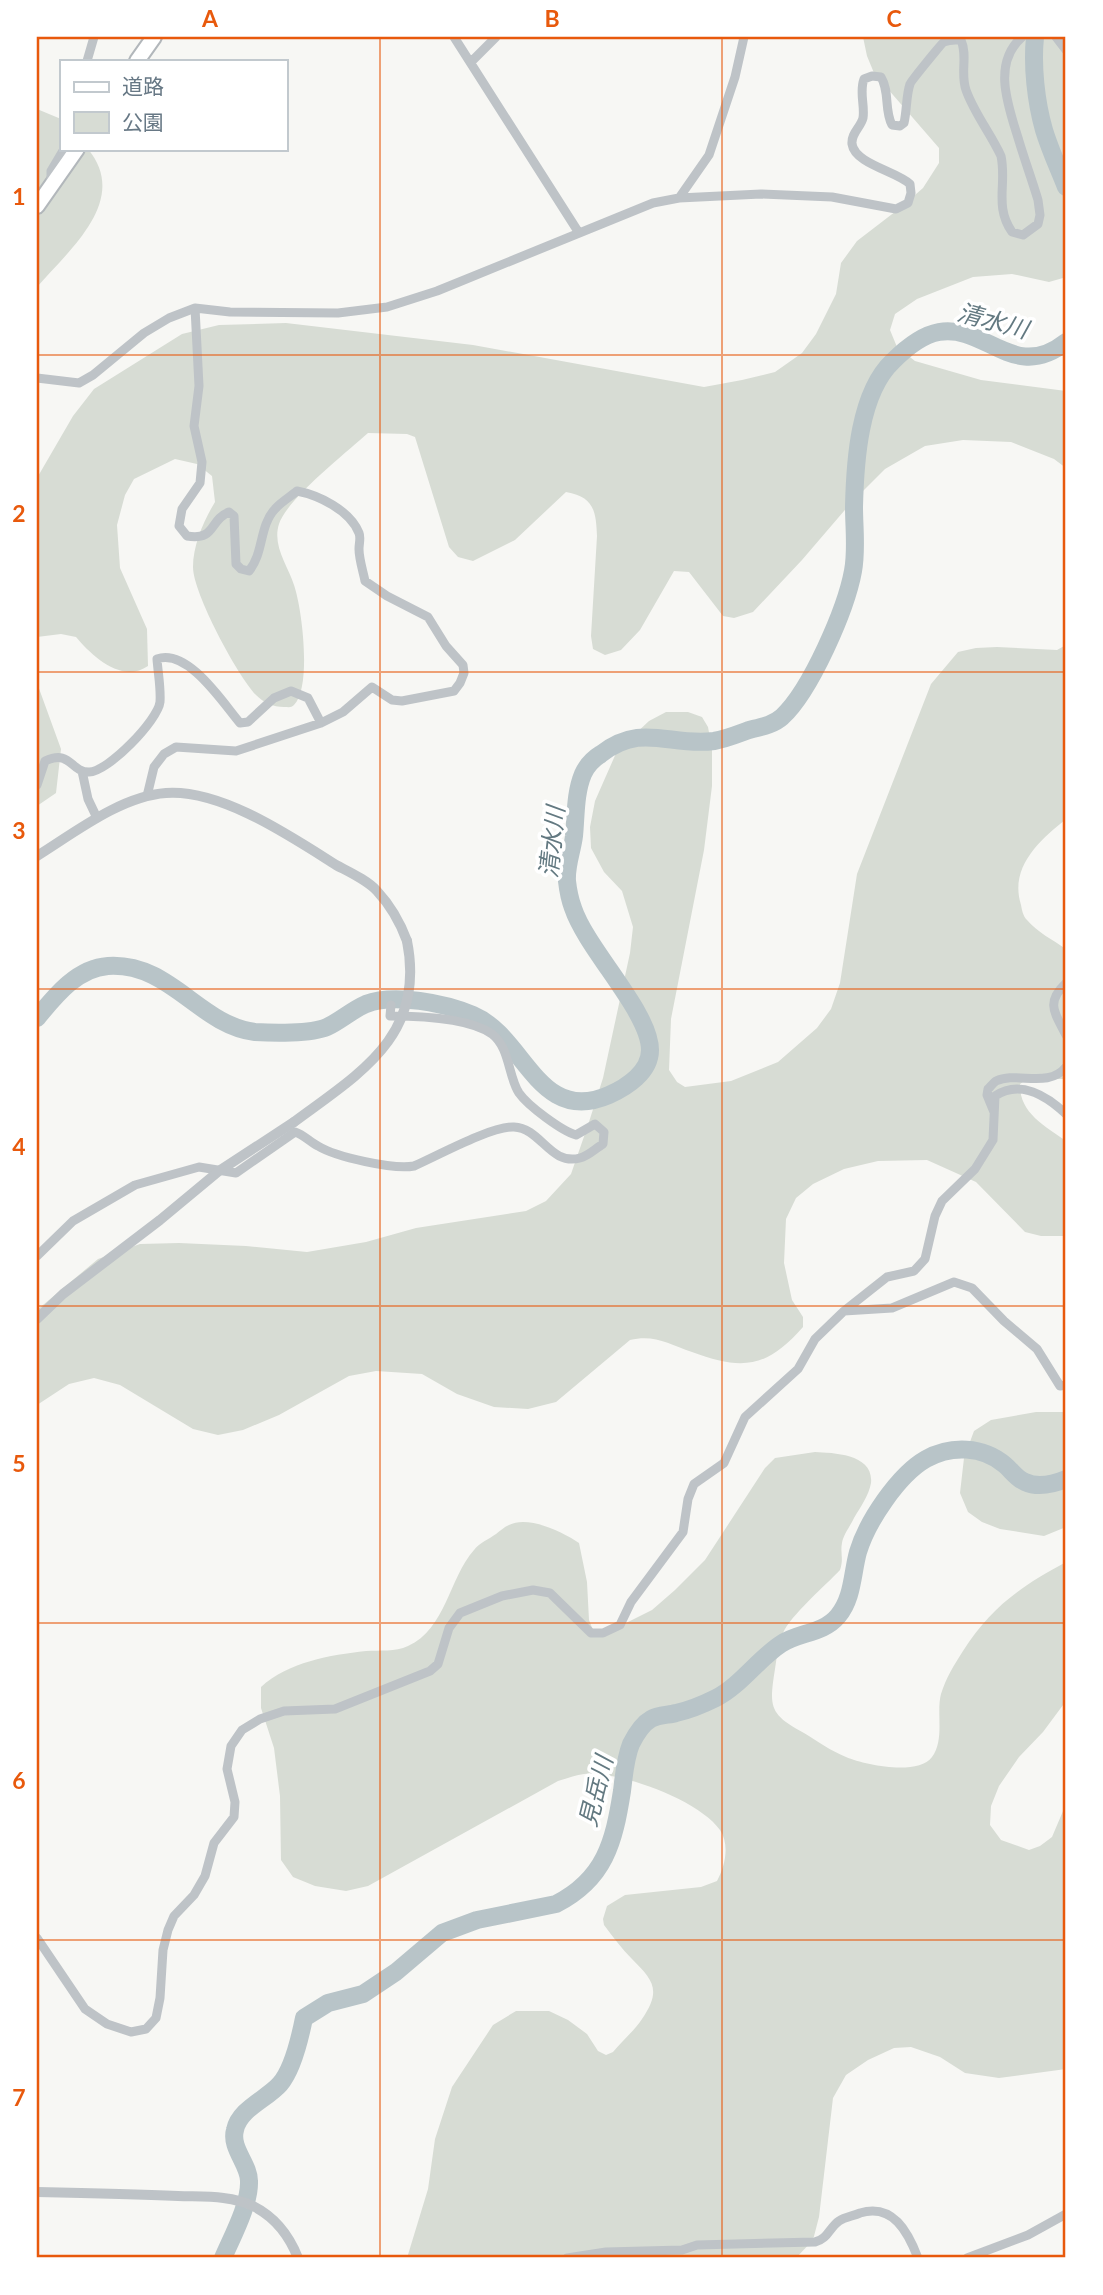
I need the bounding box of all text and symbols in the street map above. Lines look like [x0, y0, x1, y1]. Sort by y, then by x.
text: A [201, 4, 219, 32]
text: B [544, 4, 560, 32]
text: C [886, 4, 902, 32]
legend [60, 60, 287, 150]
text: 道路 [122, 73, 164, 98]
text: 公園 [122, 109, 164, 134]
text: 1 [12, 182, 26, 210]
water label: 清水川 [954, 297, 1034, 344]
text: 2 [12, 499, 26, 527]
water label: 清水川 [533, 802, 569, 879]
text: 3 [12, 816, 26, 844]
text: 4 [12, 1132, 26, 1160]
text: 5 [12, 1449, 26, 1477]
water label: 見岳川 [572, 1750, 619, 1829]
text: 6 [12, 1766, 26, 1794]
text: 7 [12, 2083, 26, 2111]

